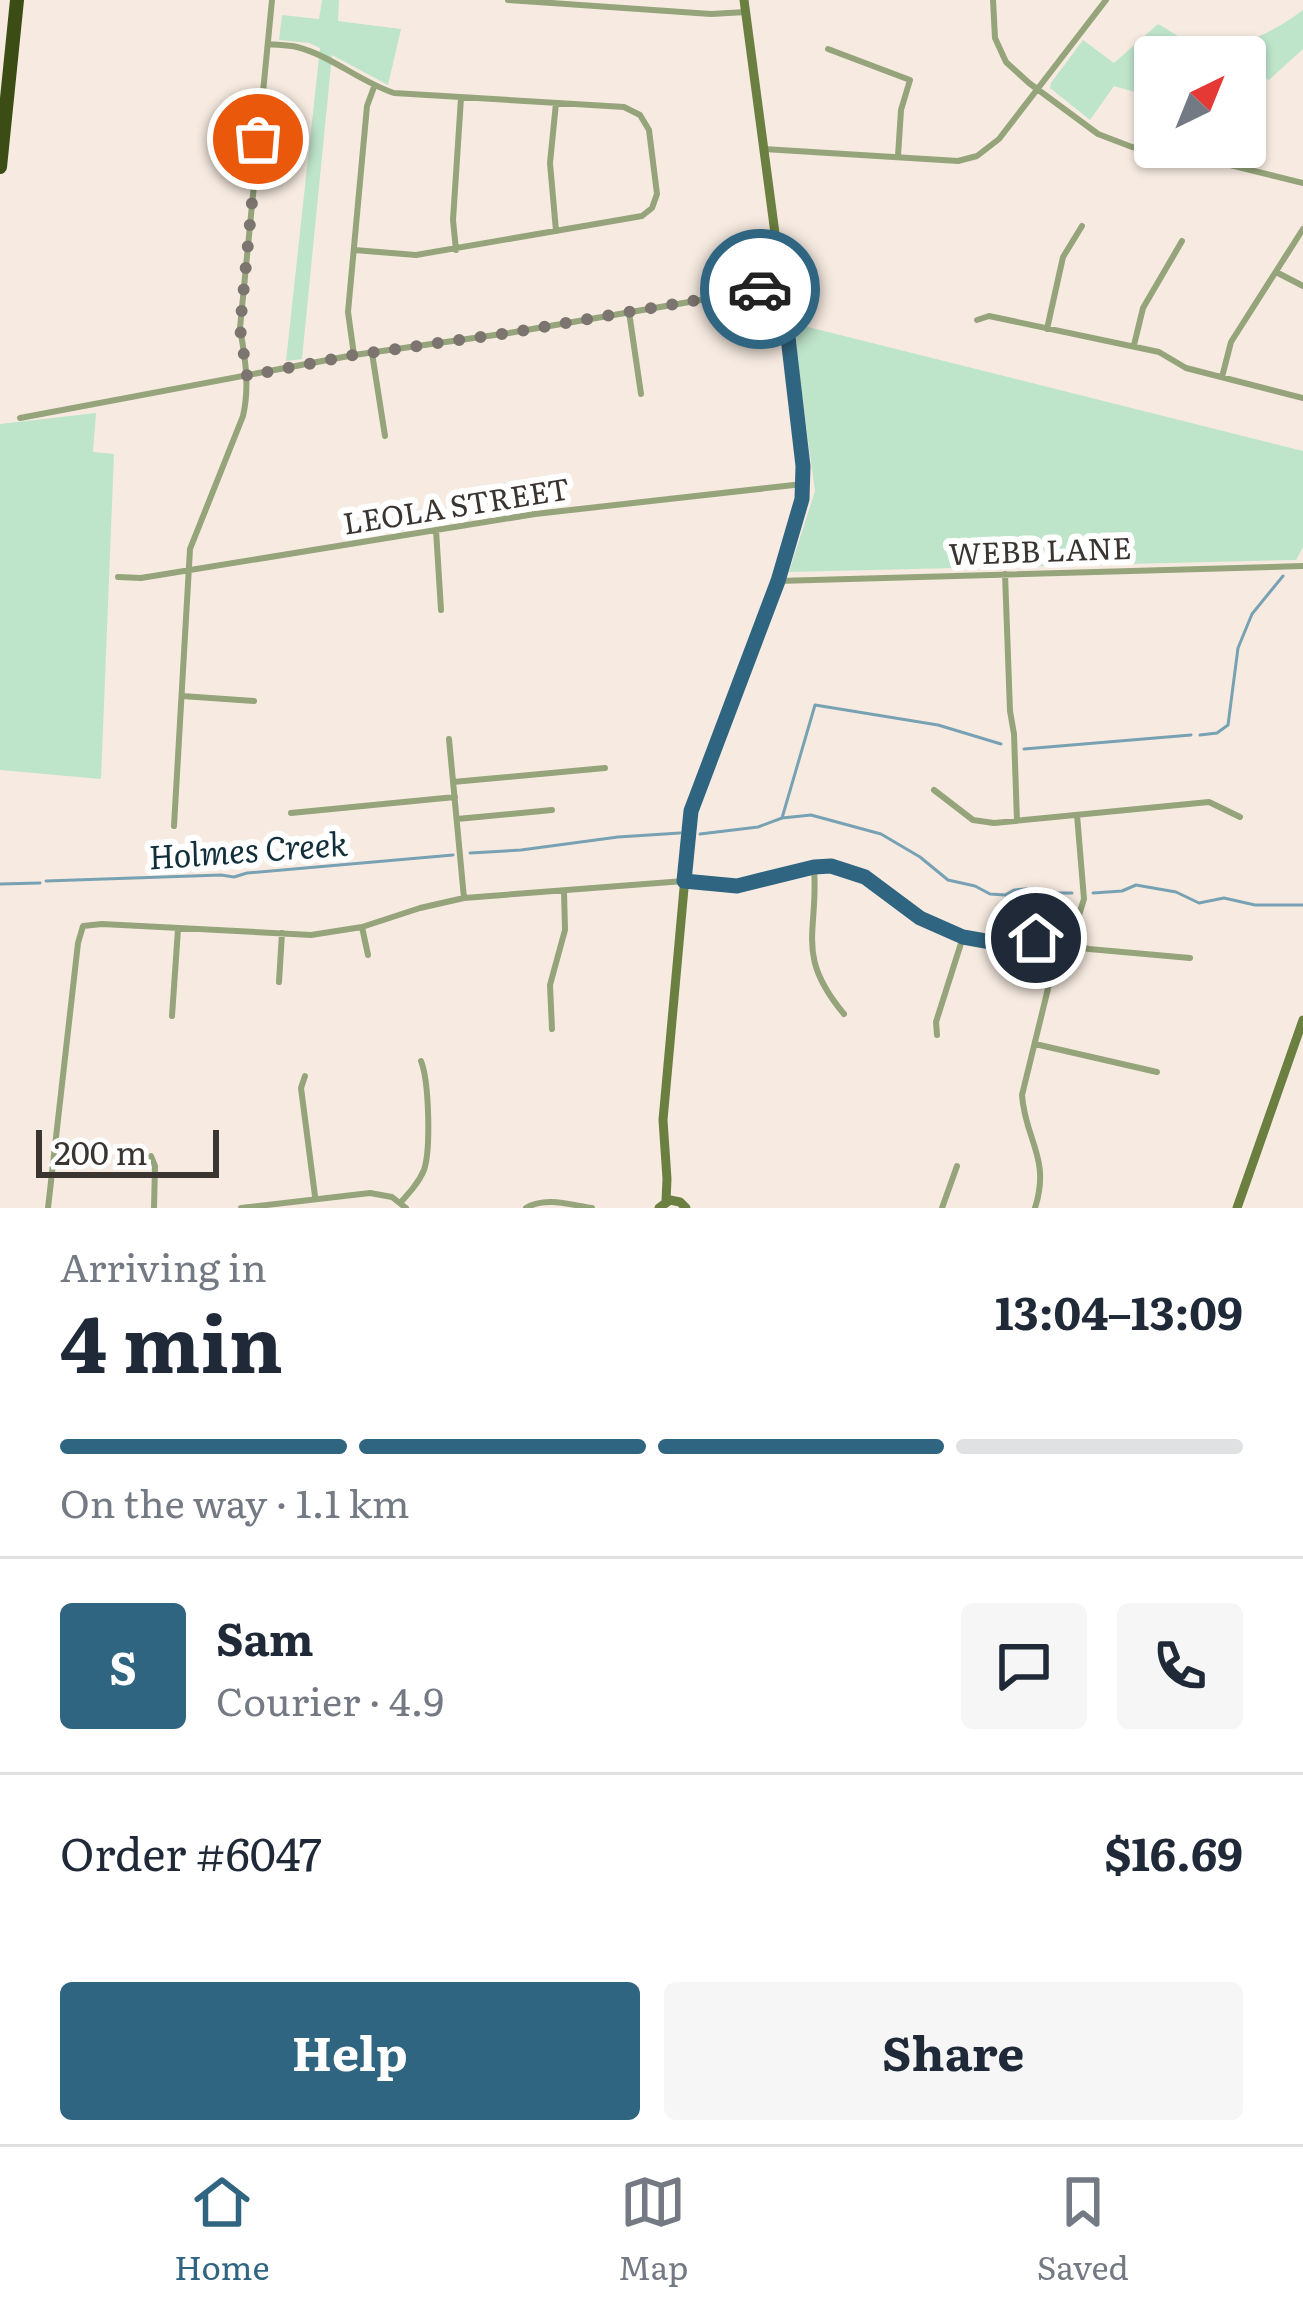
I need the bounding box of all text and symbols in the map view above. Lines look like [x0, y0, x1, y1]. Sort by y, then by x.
north arrow [1134, 36, 1266, 168]
map controls [1134, 36, 1266, 168]
pin [207, 88, 309, 190]
icon: bag [225, 106, 291, 172]
courier [700, 229, 820, 349]
icon: car [727, 256, 793, 322]
street label: LEOLA STREET [340, 464, 572, 544]
street label: WEBB LANE [948, 524, 1132, 574]
water label: Holmes Creek [147, 817, 349, 879]
pin [985, 887, 1087, 989]
icon: home [1003, 905, 1069, 971]
scale bar [36, 1124, 219, 1177]
text: 200 m [54, 1126, 148, 1175]
text: Arriving in [60, 1236, 267, 1294]
text: 13:04–13:09 [995, 1277, 1243, 1344]
text: 4 min [60, 1281, 283, 1397]
text: On the way · 1.1 km [60, 1472, 410, 1530]
text: Sam [216, 1603, 314, 1670]
button: chat [961, 1603, 1087, 1729]
button: phone [1117, 1603, 1243, 1729]
text: S [109, 1632, 137, 1699]
text: Courier · 4.9 [216, 1670, 444, 1728]
text: Order #6047 [60, 1818, 322, 1885]
text: $16.69 [1104, 1818, 1243, 1885]
button: Help [60, 1982, 640, 2120]
button: Share [664, 1982, 1243, 2120]
tab: Home [174, 2169, 270, 2290]
tab: Map [618, 2169, 688, 2290]
tab: Saved [1037, 2169, 1129, 2290]

